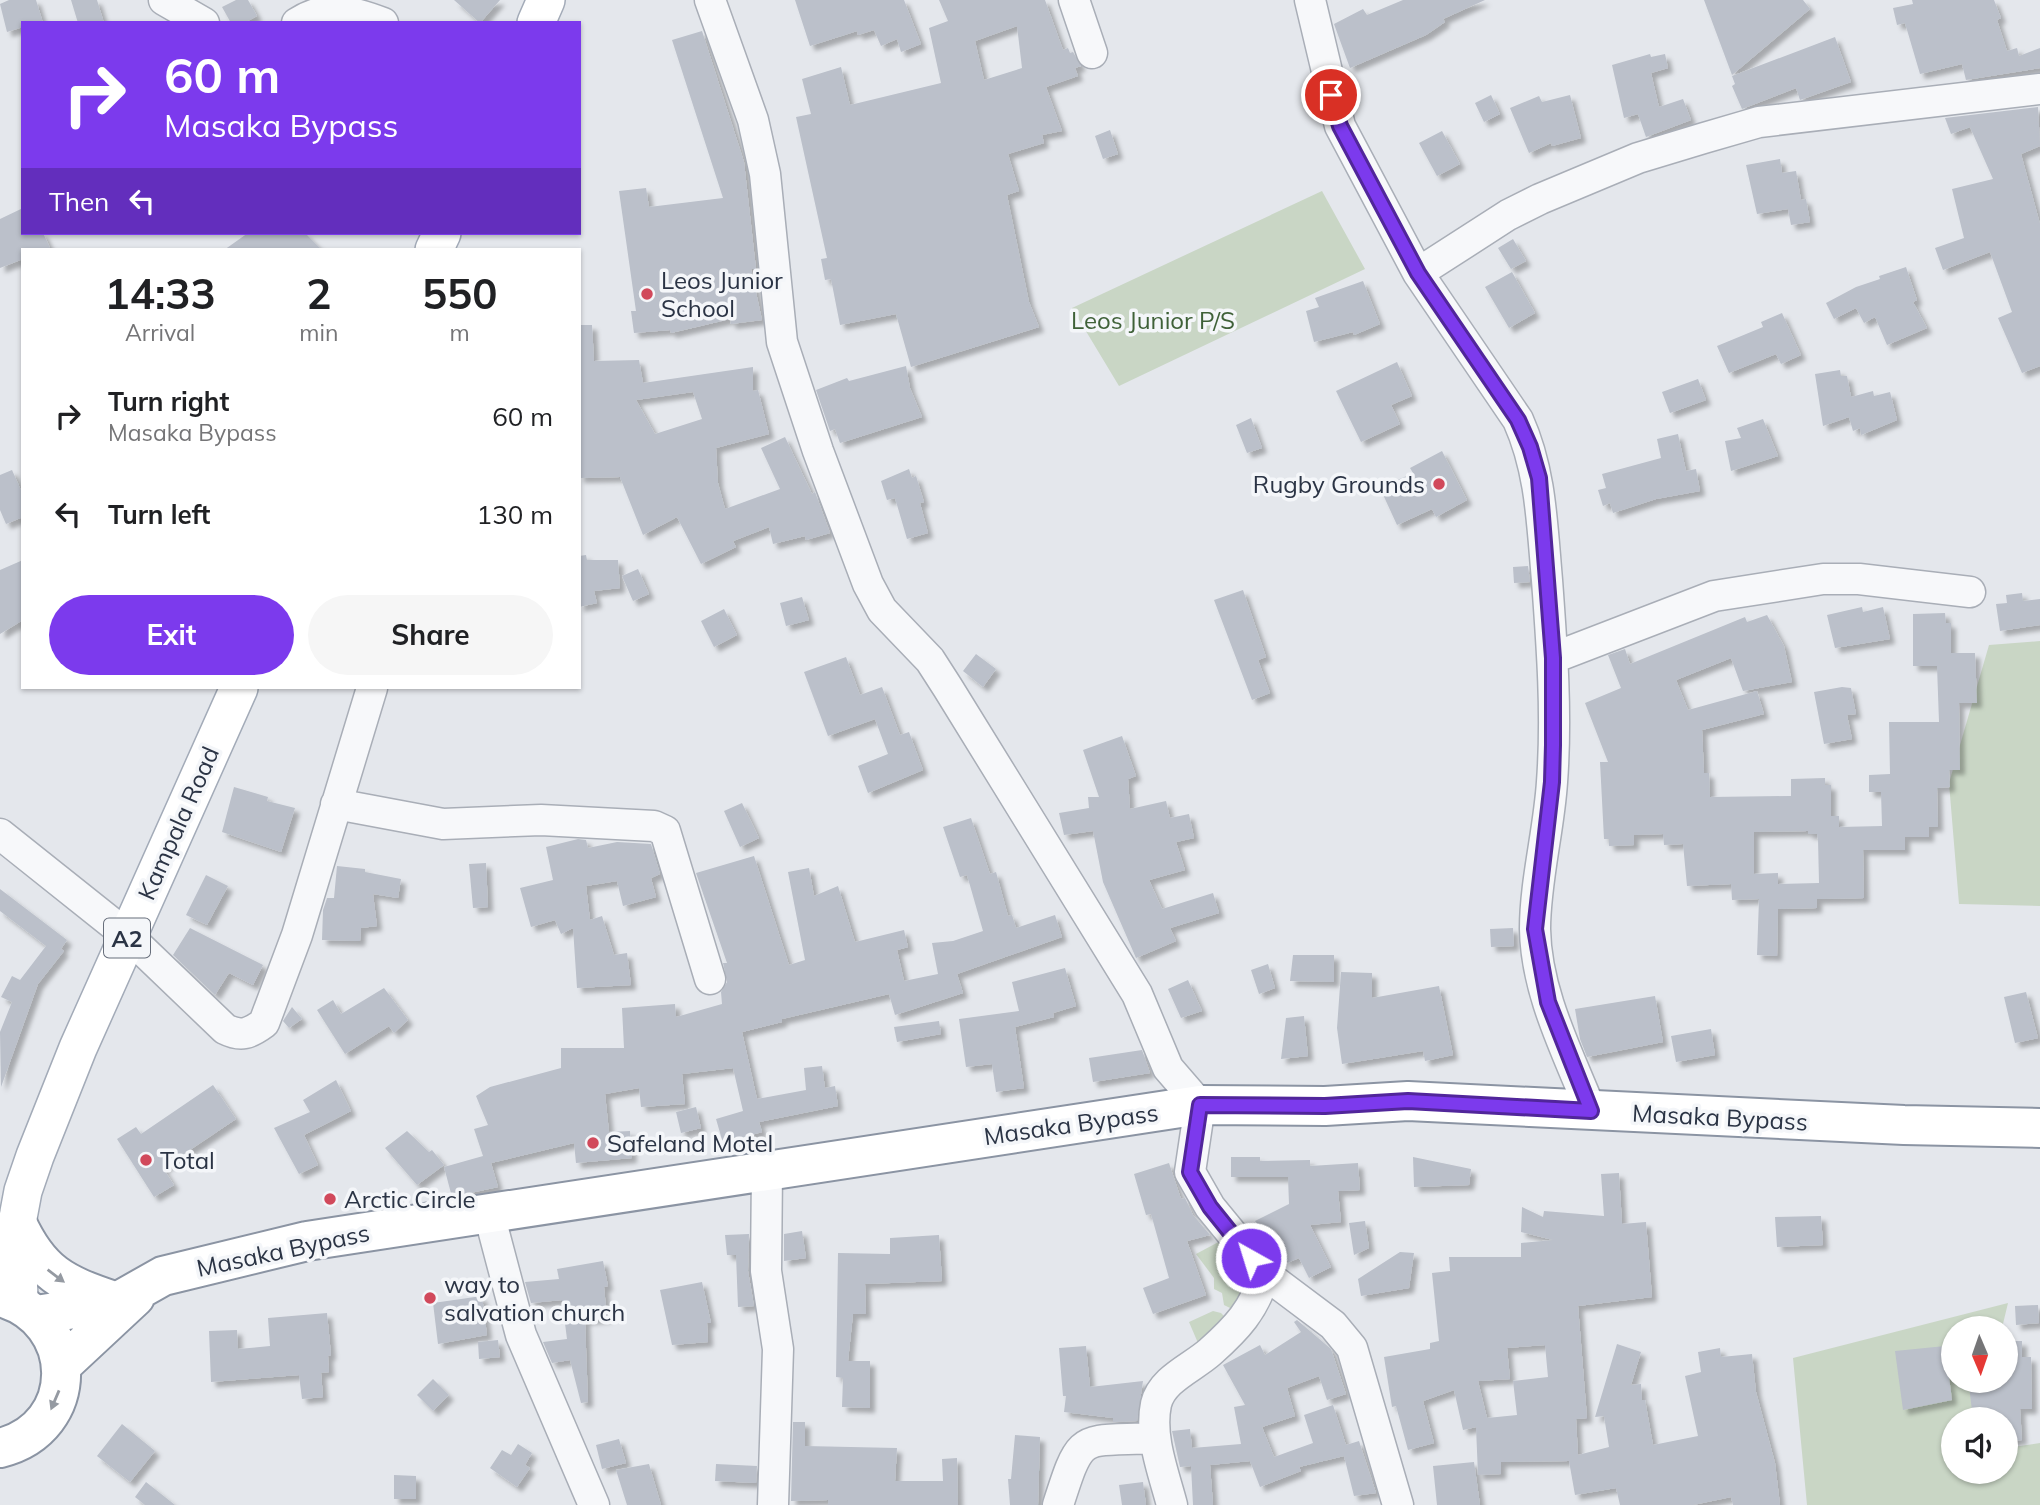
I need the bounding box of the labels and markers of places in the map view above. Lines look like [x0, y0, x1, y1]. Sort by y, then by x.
pin [1301, 65, 1361, 125]
place label: Leos Junior School [661, 265, 783, 323]
marker: Leos Junior School [639, 286, 655, 302]
place label: Rugby Grounds [1253, 469, 1425, 499]
marker: Rugby Grounds [1431, 476, 1447, 492]
place label: Safeland Motel [607, 1128, 773, 1158]
marker: Safeland Motel [585, 1135, 601, 1151]
place label: Total [160, 1145, 215, 1175]
marker: Total [138, 1152, 154, 1168]
place label: Arctic Circle [344, 1184, 476, 1214]
marker: Arctic Circle [322, 1191, 338, 1207]
place label: way to salvation church [444, 1269, 625, 1327]
marker: way to salvation church [422, 1290, 438, 1306]

